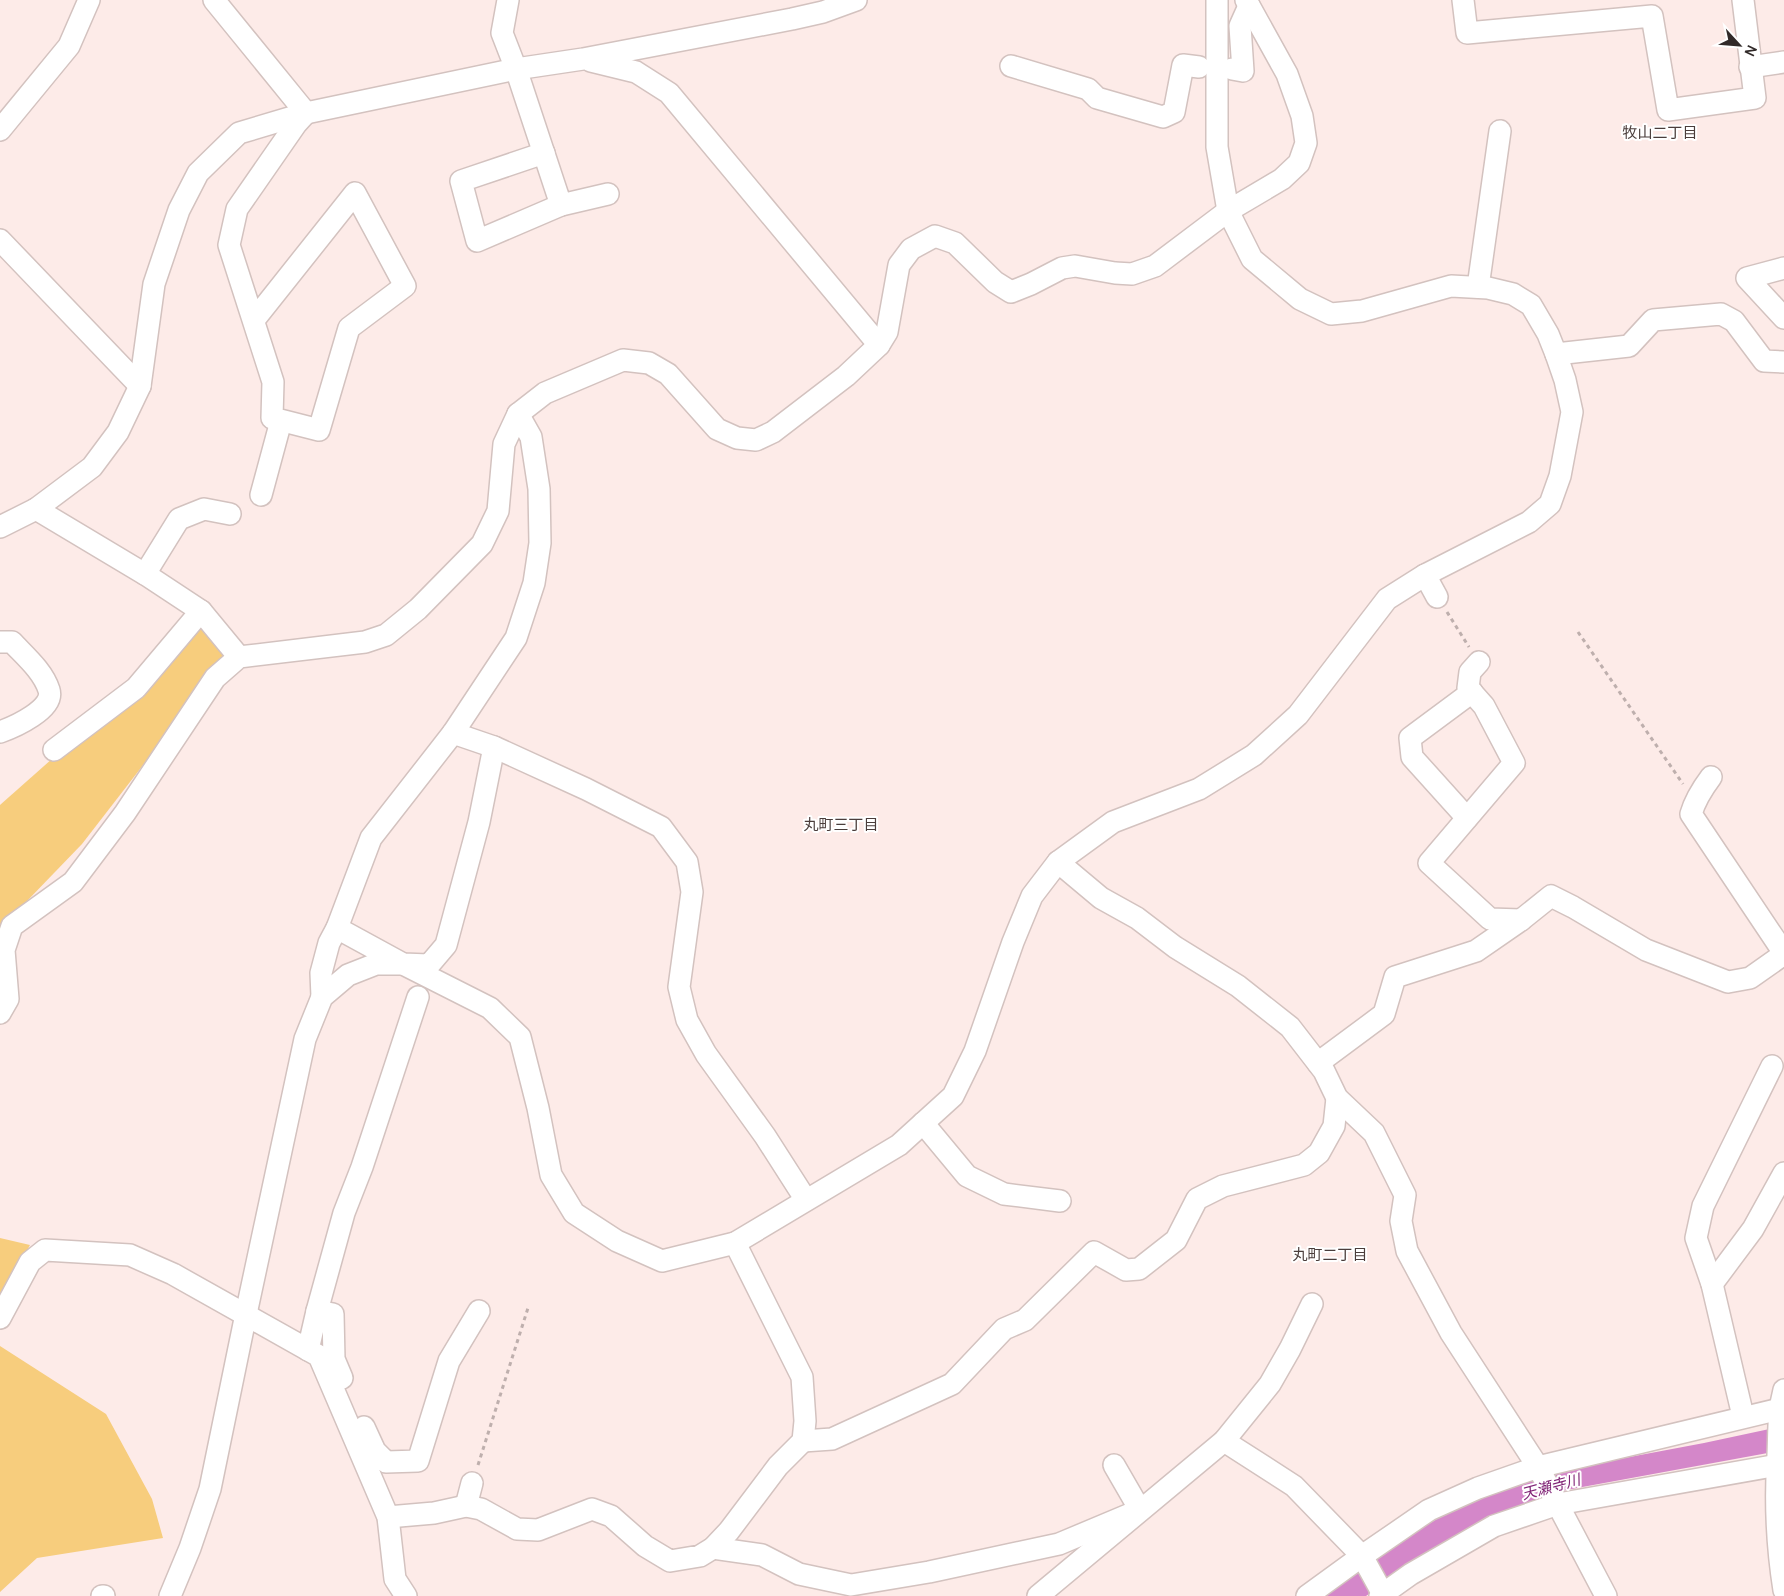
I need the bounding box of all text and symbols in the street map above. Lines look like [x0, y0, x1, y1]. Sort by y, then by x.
north arrow [1714, 20, 1764, 70]
text: N [1740, 42, 1762, 60]
district label: 牧山二丁目 [1622, 122, 1698, 143]
district label: 丸町三丁目 [803, 814, 879, 835]
district label: 丸町二丁目 [1292, 1244, 1368, 1265]
water label: 天瀬寺川 [1519, 1468, 1584, 1504]

